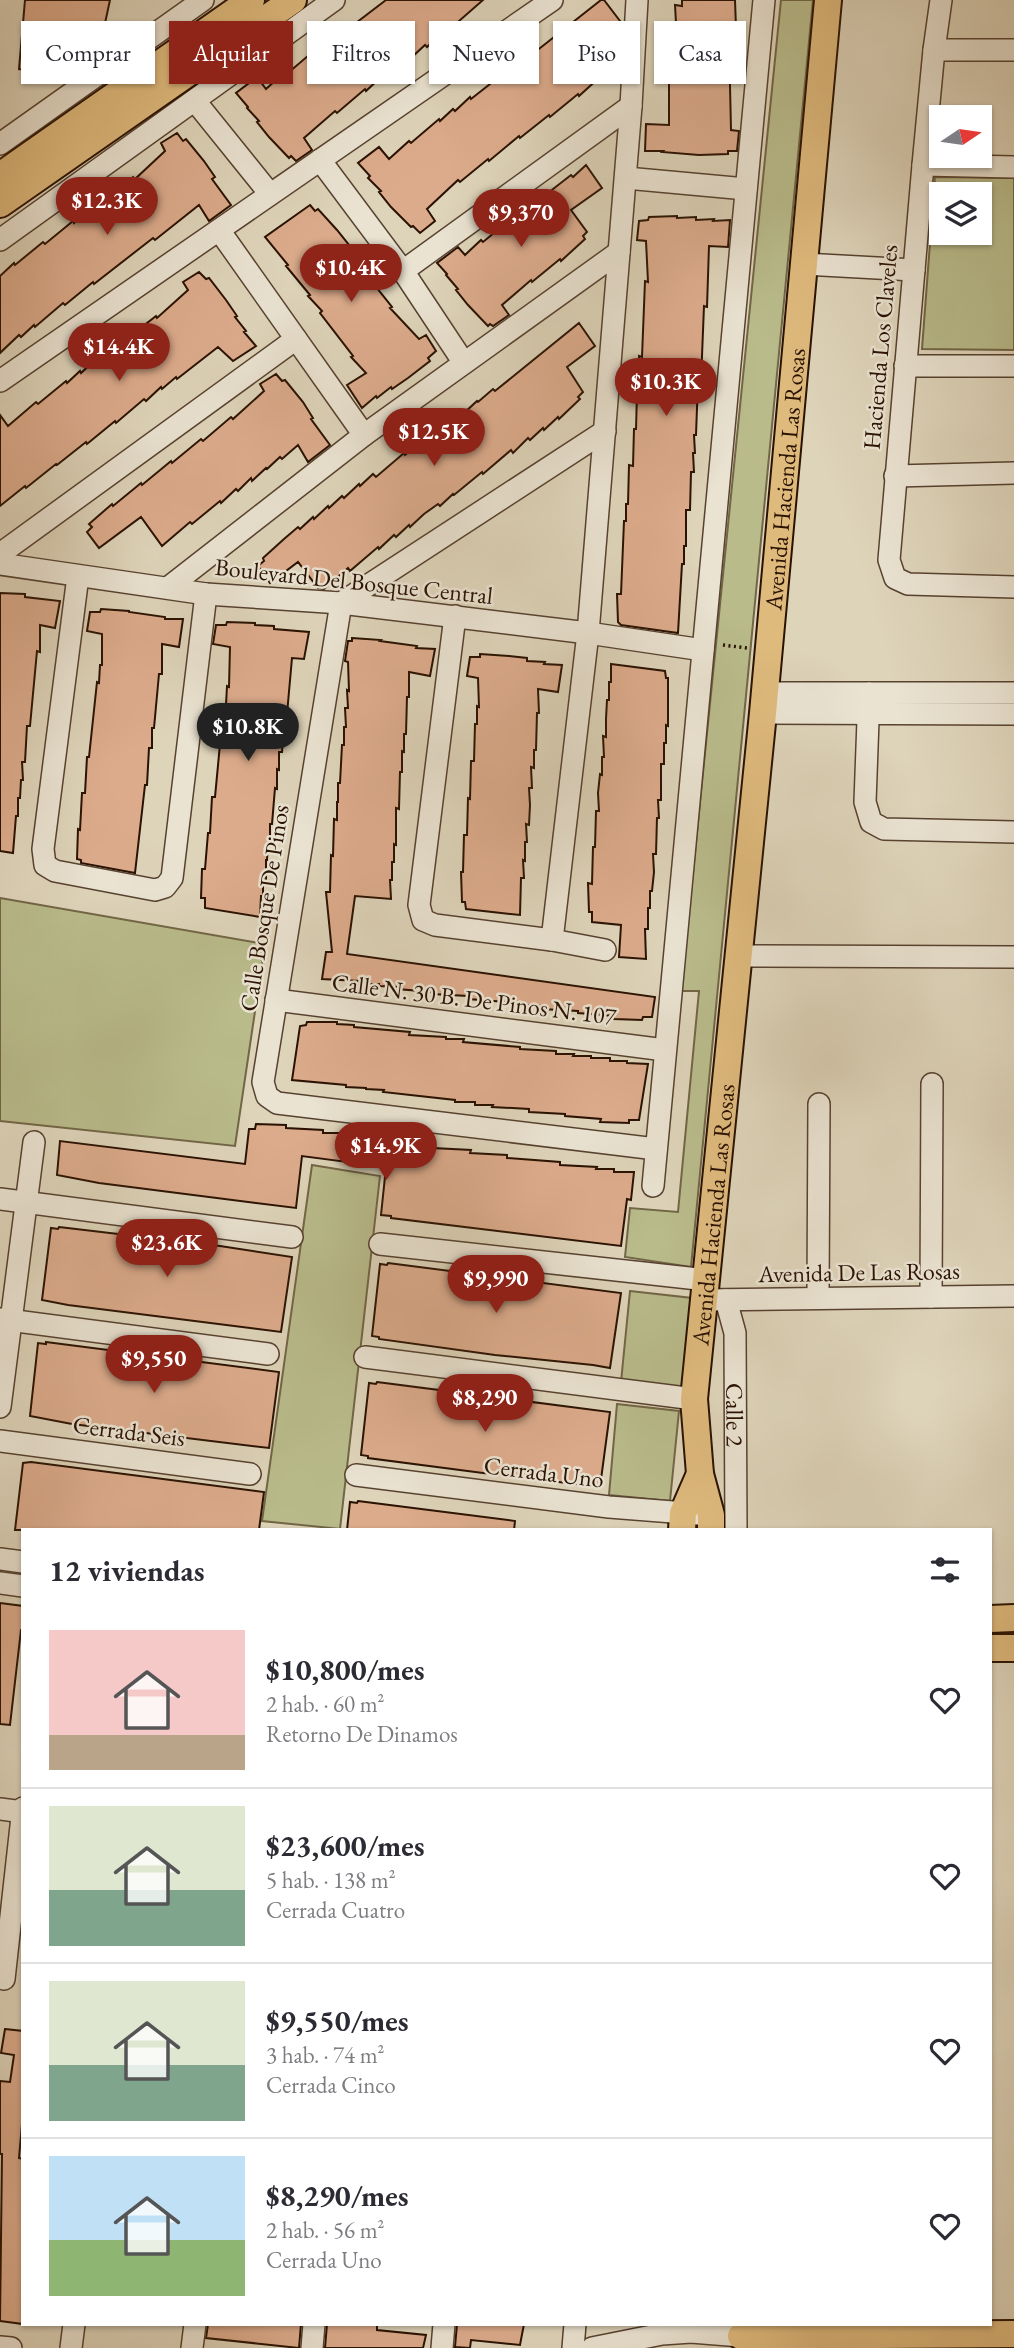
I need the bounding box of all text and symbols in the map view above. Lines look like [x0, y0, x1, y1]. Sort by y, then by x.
chip: Comprar [21, 21, 155, 84]
chip: Alquilar [169, 21, 293, 84]
chip: Filtros [307, 21, 415, 84]
chip: Nuevo [429, 21, 539, 84]
chip: Piso [553, 21, 640, 84]
chip: Casa [654, 21, 746, 84]
north arrow [929, 105, 992, 168]
map controls [929, 105, 992, 245]
pin: $12.3K [50, 177, 164, 237]
button: layers [929, 182, 992, 245]
text: $12.3K [72, 185, 142, 215]
pin: $9,370 [464, 190, 578, 249]
text: $9,370 [489, 197, 553, 227]
street label: Hacienda Los Claveles [856, 243, 904, 451]
pin: $10.4K [294, 244, 408, 304]
text: $10.4K [316, 252, 386, 282]
pin: $14.4K [62, 324, 176, 383]
text: $14.4K [84, 331, 154, 361]
street label: Avenida Hacienda Las Rosas [757, 347, 812, 612]
pin: $10.3K [609, 358, 723, 418]
text: $10.3K [631, 366, 701, 396]
pin: $12.5K [377, 408, 491, 468]
text: $12.5K [399, 416, 469, 446]
street label: Boulevard Del Bosque Central [213, 551, 495, 611]
pin: $10.8K [191, 704, 305, 763]
text: $10.8K [213, 711, 283, 741]
street label: Calle Bosque De Pinos [232, 802, 296, 1014]
street label: Calle N. 30 B. De Pinos N. 107 [330, 966, 618, 1032]
street label: Avenida Hacienda Las Rosas [684, 1082, 741, 1348]
pin: $14.9K [329, 1122, 443, 1182]
text: $14.9K [351, 1130, 421, 1160]
pin: $23.6K [110, 1220, 224, 1279]
text: $23.6K [132, 1227, 202, 1257]
street label: Avenida De Las Rosas [757, 1255, 960, 1289]
pin: $9,990 [439, 1256, 553, 1315]
text: $9,990 [464, 1263, 528, 1293]
pin: $9,550 [97, 1336, 211, 1395]
text: $9,550 [122, 1343, 186, 1373]
pin: $8,290 [428, 1374, 542, 1434]
text: $8,290 [453, 1382, 517, 1412]
street label: Calle 2 [720, 1383, 751, 1447]
street label: Cerrada Seis [71, 1409, 187, 1453]
street label: Cerrada Uno [482, 1449, 606, 1495]
text: 12 viviendas [49, 1551, 205, 1590]
icon: filters [926, 1551, 964, 1589]
text: $10,800/mes [266, 1650, 424, 1689]
icon: home [105, 1658, 189, 1742]
icon: heart [926, 1681, 964, 1719]
text: 2 hab. · 60 m² [266, 1689, 385, 1719]
text: Retorno De Dinamos [266, 1719, 458, 1749]
text: $23,600/mes [266, 1826, 424, 1865]
icon: home [105, 1834, 189, 1918]
icon: heart [926, 1857, 964, 1895]
text: 5 hab. · 138 m² [266, 1865, 396, 1895]
text: Cerrada Cuatro [266, 1895, 405, 1925]
text: $9,550/mes [266, 2001, 409, 2040]
icon: home [105, 2009, 189, 2093]
icon: heart [926, 2032, 964, 2070]
text: 3 hab. · 74 m² [266, 2040, 385, 2070]
text: Cerrada Cinco [266, 2070, 396, 2100]
text: $8,290/mes [266, 2176, 409, 2215]
icon: home [105, 2184, 189, 2268]
icon: heart [926, 2207, 964, 2245]
text: 2 hab. · 56 m² [266, 2215, 385, 2245]
text: Cerrada Uno [266, 2245, 382, 2275]

